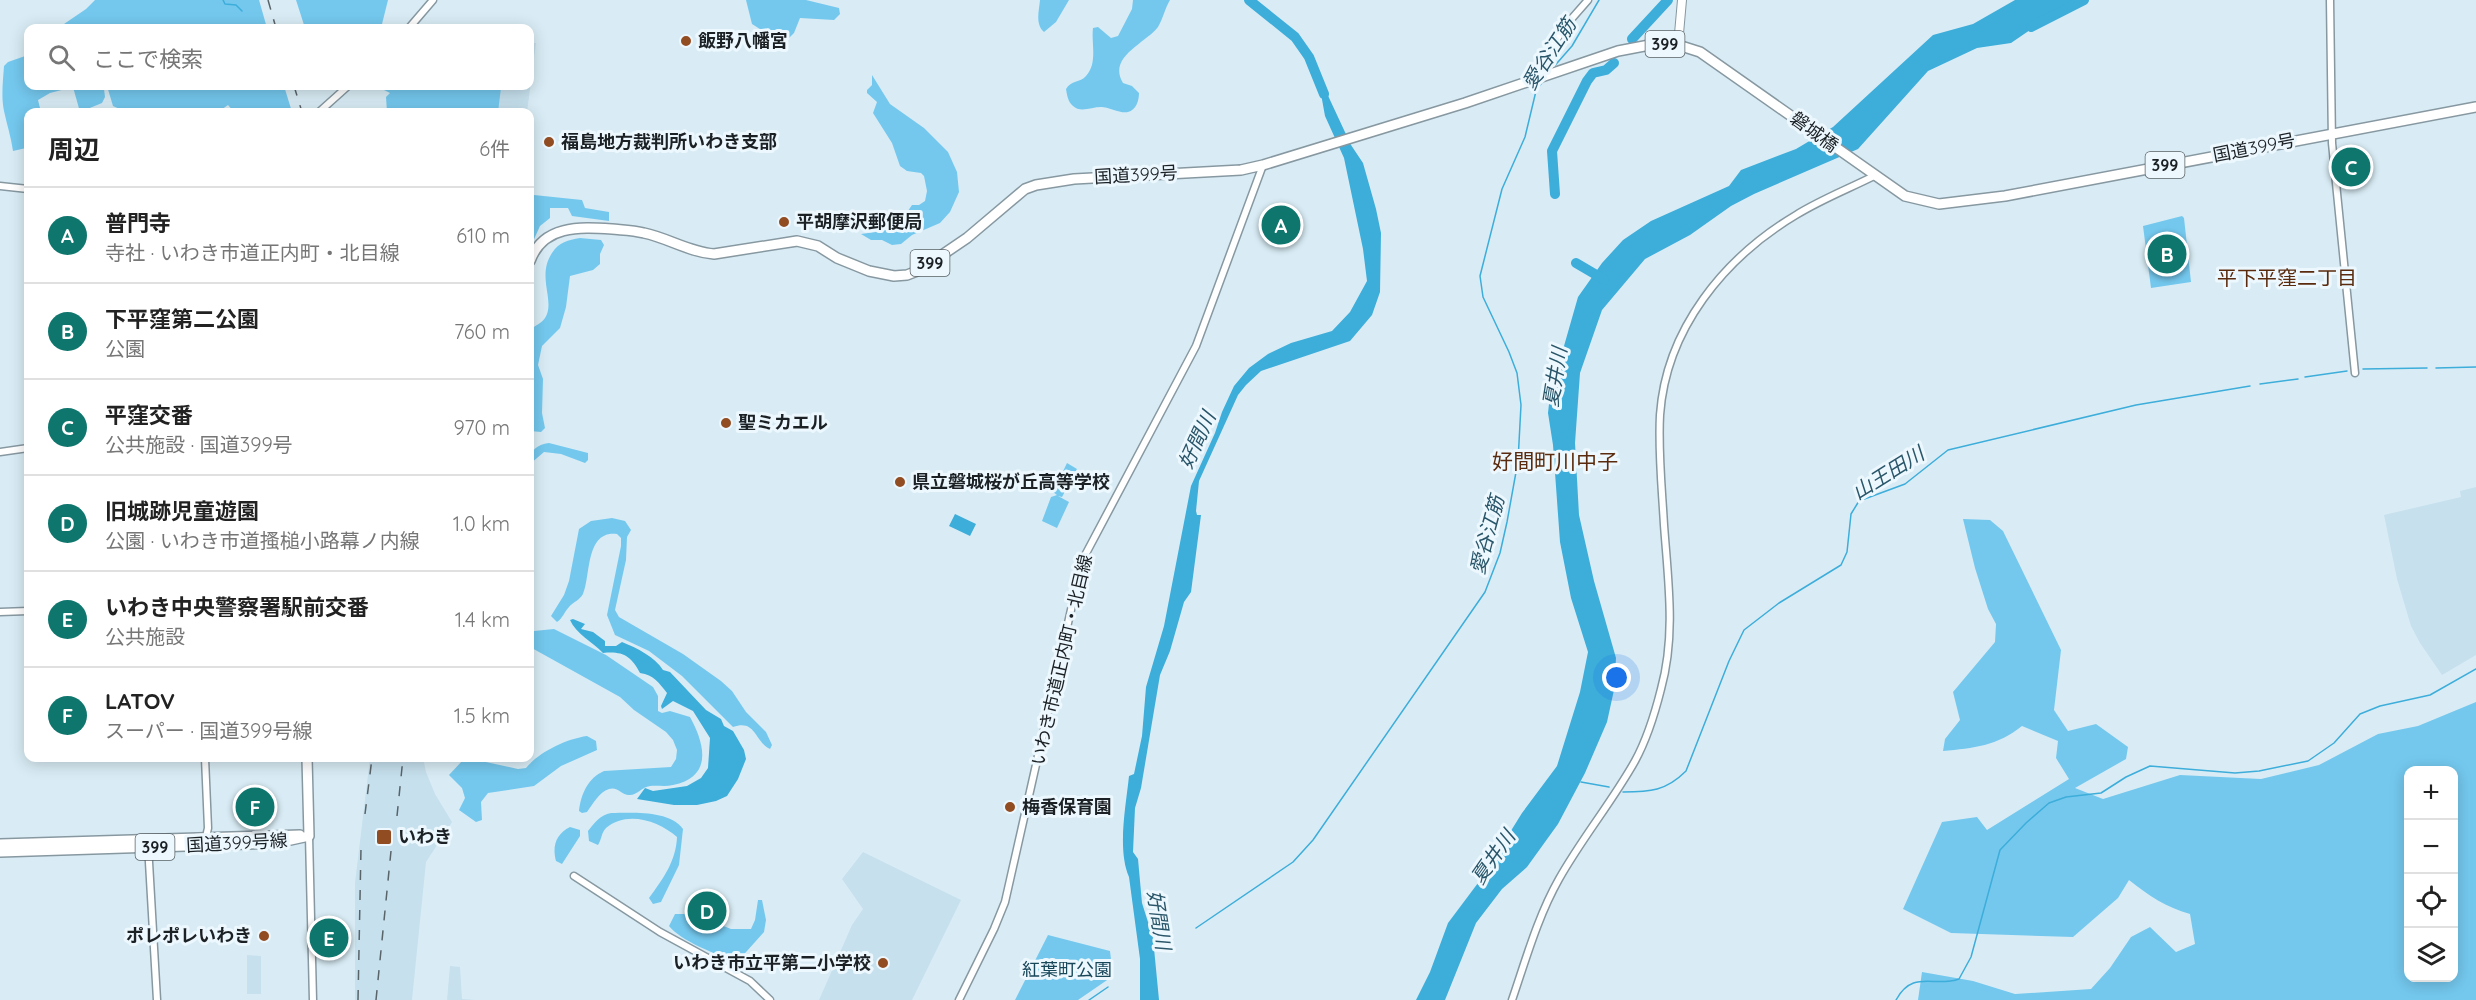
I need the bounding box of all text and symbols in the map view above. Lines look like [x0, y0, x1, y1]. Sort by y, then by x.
water label: 愛谷江筋 [1516, 11, 1582, 94]
search box [24, 24, 534, 90]
place label: 飯野八幡宮 [698, 29, 788, 52]
road number: 399 [1646, 31, 1684, 57]
marker: 飯野八幡宮 [679, 34, 693, 48]
icon: search [45, 41, 78, 74]
text: ここで検索 [93, 45, 203, 73]
street label: 磐城橋 [1786, 106, 1843, 157]
street label: 国道399号 [2211, 128, 2297, 167]
place label: 福島地方裁判所いわき支部 [561, 130, 777, 153]
text: 周辺 [48, 133, 100, 166]
marker: 福島地方裁判所いわき支部 [542, 135, 556, 149]
text: 6件 [479, 136, 510, 161]
pin: C [2332, 144, 2370, 190]
road number: 399 [2146, 152, 2184, 178]
street label: 国道399号 [1094, 161, 1178, 188]
pin: A [1262, 202, 1300, 248]
text: 普門寺 [105, 209, 171, 237]
place label: 平胡摩沢郵便局 [796, 210, 922, 233]
marker: 平胡摩沢郵便局 [777, 215, 791, 229]
text: A [61, 223, 74, 248]
text: 610 m [456, 223, 510, 248]
pin: B [2148, 232, 2186, 276]
text: 寺社 · いわき市道正内町・北目線 [105, 240, 400, 265]
road number: 399 [910, 250, 950, 276]
district label: 平下平窪二丁目 [2217, 265, 2357, 290]
text: 下平窪第二公園 [105, 305, 259, 333]
text: B [61, 319, 74, 344]
text: 760 m [454, 319, 510, 344]
text: 公園 [105, 336, 145, 361]
water label: 夏井川 [1537, 343, 1572, 409]
text: 平窪交番 [105, 401, 193, 429]
water label: 好間川 [1173, 406, 1221, 472]
place label: 聖ミカエル [738, 411, 828, 434]
text: C [61, 415, 74, 440]
text: 970 m [454, 415, 510, 440]
marker: 聖ミカエル [719, 416, 733, 430]
text: 公共施設 · 国道399号 [105, 432, 293, 457]
water label: 山王田川 [1847, 440, 1930, 504]
district label: 好間町川中子 [1492, 448, 1618, 474]
place label: 県立磐城桜が丘高等学校 [912, 470, 1110, 493]
marker: 県立磐城桜が丘高等学校 [893, 475, 907, 489]
water label: 愛谷江筋 [1464, 490, 1510, 577]
text: 旧城跡児童遊園 [105, 497, 259, 525]
text: D [60, 511, 75, 536]
text: 1.0 km [453, 511, 510, 536]
text: 公園 · いわき市道搔槌小路幕ノ内線 [105, 528, 420, 553]
street label: いわき市道正内町・北目線 [1026, 552, 1097, 768]
text: いわき中央警察署駅前交番 [105, 593, 369, 621]
text: E [62, 607, 73, 632]
text: 1.4 km [455, 607, 510, 632]
text: 公共施設 [105, 624, 185, 649]
your location [1602, 663, 1631, 692]
text: LATOV [105, 687, 175, 715]
text: F [62, 703, 73, 728]
text: 1.5 km [454, 703, 510, 728]
text: スーパー · 国道399号線 [105, 718, 312, 743]
map controls [2404, 766, 2458, 982]
button: + [2404, 766, 2458, 820]
pin: F [236, 784, 274, 830]
place label: 梅香保育園 [1022, 795, 1112, 818]
marker: 梅香保育園 [1003, 800, 1017, 814]
button: − [2404, 820, 2458, 874]
water label: 夏井川 [1465, 823, 1521, 888]
place label: いわき [398, 825, 452, 848]
street label: 国道399号線 [186, 828, 288, 857]
marker: いわき [375, 828, 393, 846]
road number: 399 [136, 834, 174, 860]
button: locate [2404, 874, 2458, 928]
pin: D [688, 888, 726, 934]
water label: 好間川 [1142, 888, 1177, 953]
pin: E [310, 916, 348, 960]
place label: ポレポレいわき [126, 924, 252, 947]
button: layers [2404, 928, 2458, 982]
marker: ポレポレいわき [257, 929, 271, 943]
place label: いわき市立平第二小学校 [673, 951, 871, 974]
marker: いわき市立平第二小学校 [876, 956, 890, 970]
park label: 紅葉町公園 [1022, 958, 1112, 981]

